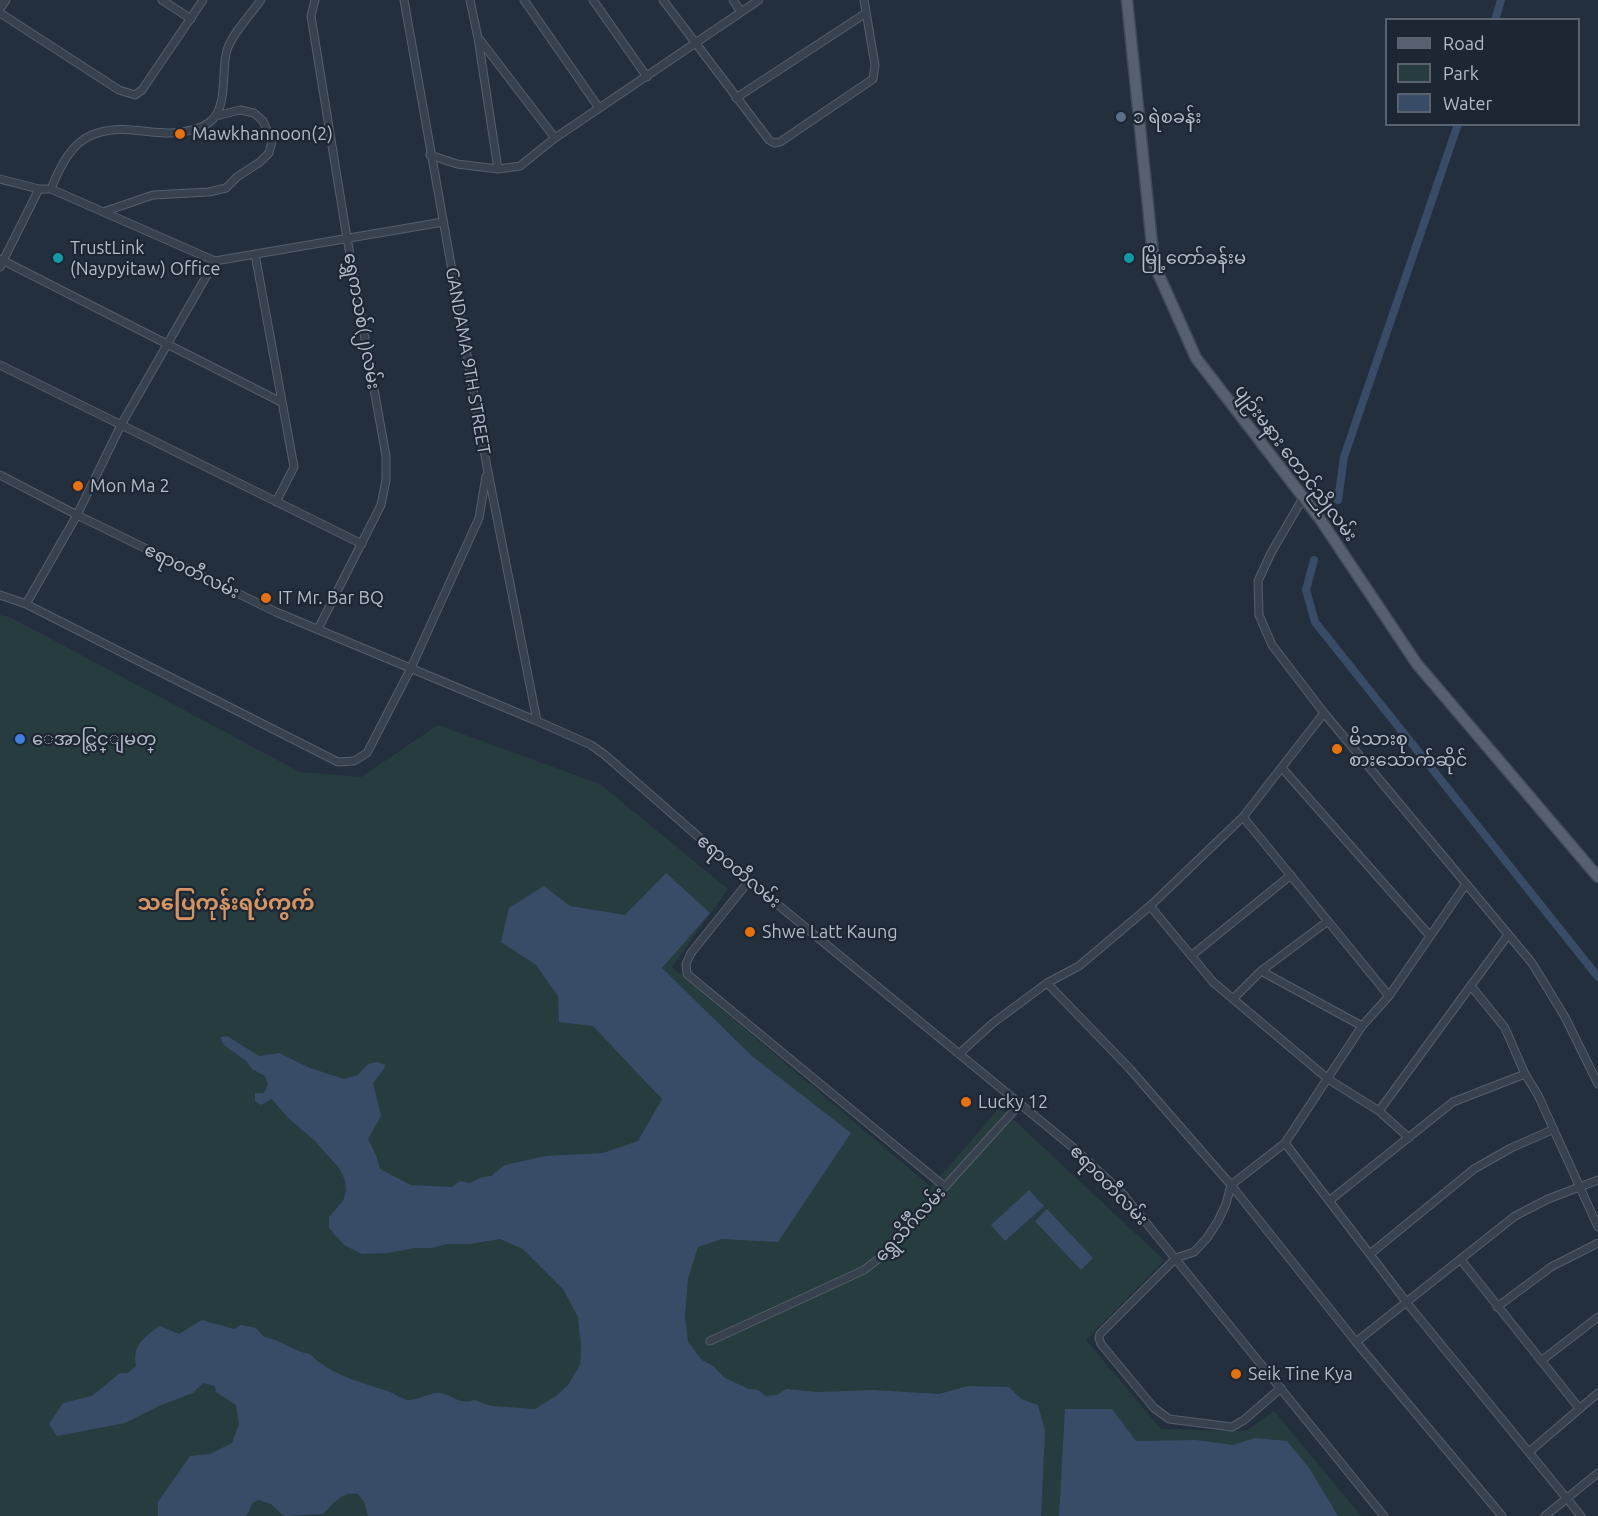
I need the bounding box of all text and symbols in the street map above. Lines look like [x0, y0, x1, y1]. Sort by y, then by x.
legend [1385, 18, 1580, 126]
text: Road [1443, 33, 1485, 53]
text: Park [1443, 63, 1479, 83]
text: Water [1443, 93, 1492, 113]
place label: ၁ ရဲစခန်း [1133, 106, 1202, 128]
marker: ၁ ရဲစခန်း [1114, 110, 1128, 124]
place label: Mawkhannoon(2) [192, 123, 333, 145]
marker: Mawkhannoon(2) [173, 127, 187, 141]
place label: TrustLink (Naypyitaw) Office [70, 237, 220, 280]
place label: မြို့တော်ခန်းမ [1141, 247, 1246, 269]
marker: TrustLink (Naypyitaw) Office [51, 251, 65, 265]
street label: ရွှေကသစ်(၂)လမ်း [339, 251, 385, 391]
marker: မြို့တော်ခန်းမ [1122, 251, 1136, 265]
street label: GANDAMA 9TH STREET [441, 266, 495, 456]
street label: ပျဉ်းမနား တောင်ညိုလမ်း [1230, 380, 1362, 546]
place label: Mon Ma 2 [90, 475, 170, 497]
marker: Mon Ma 2 [71, 479, 85, 493]
street label: ဧရာဝတီလမ်း [141, 539, 243, 603]
place label: IT Mr. Bar BQ [278, 587, 384, 609]
marker: IT Mr. Bar BQ [259, 591, 273, 605]
place label: ေအာင္လြင္ျမတ္ [32, 728, 156, 750]
place label: မိသားစု စားသောက်ဆိုင် [1349, 728, 1467, 771]
marker: ေအာင္လြင္ျမတ္ [13, 732, 27, 746]
marker: မိသားစု စားသောက်ဆိုင် [1330, 742, 1344, 756]
street label: ဧရာဝတီလမ်း [693, 830, 785, 912]
district label: သပြေကုန်းရပ်ကွက် [137, 890, 315, 916]
place label: Shwe Latt Kaung [762, 921, 898, 943]
marker: Shwe Latt Kaung [743, 925, 757, 939]
place label: Lucky 12 [978, 1091, 1048, 1113]
marker: Lucky 12 [959, 1095, 973, 1109]
street label: ဧရာဝတီလမ်း [1065, 1140, 1153, 1230]
street label: ရွှေသိင်္ဂီလမ်း [870, 1182, 950, 1266]
place label: Seik Tine Kya [1248, 1363, 1353, 1385]
marker: Seik Tine Kya [1229, 1367, 1243, 1381]

